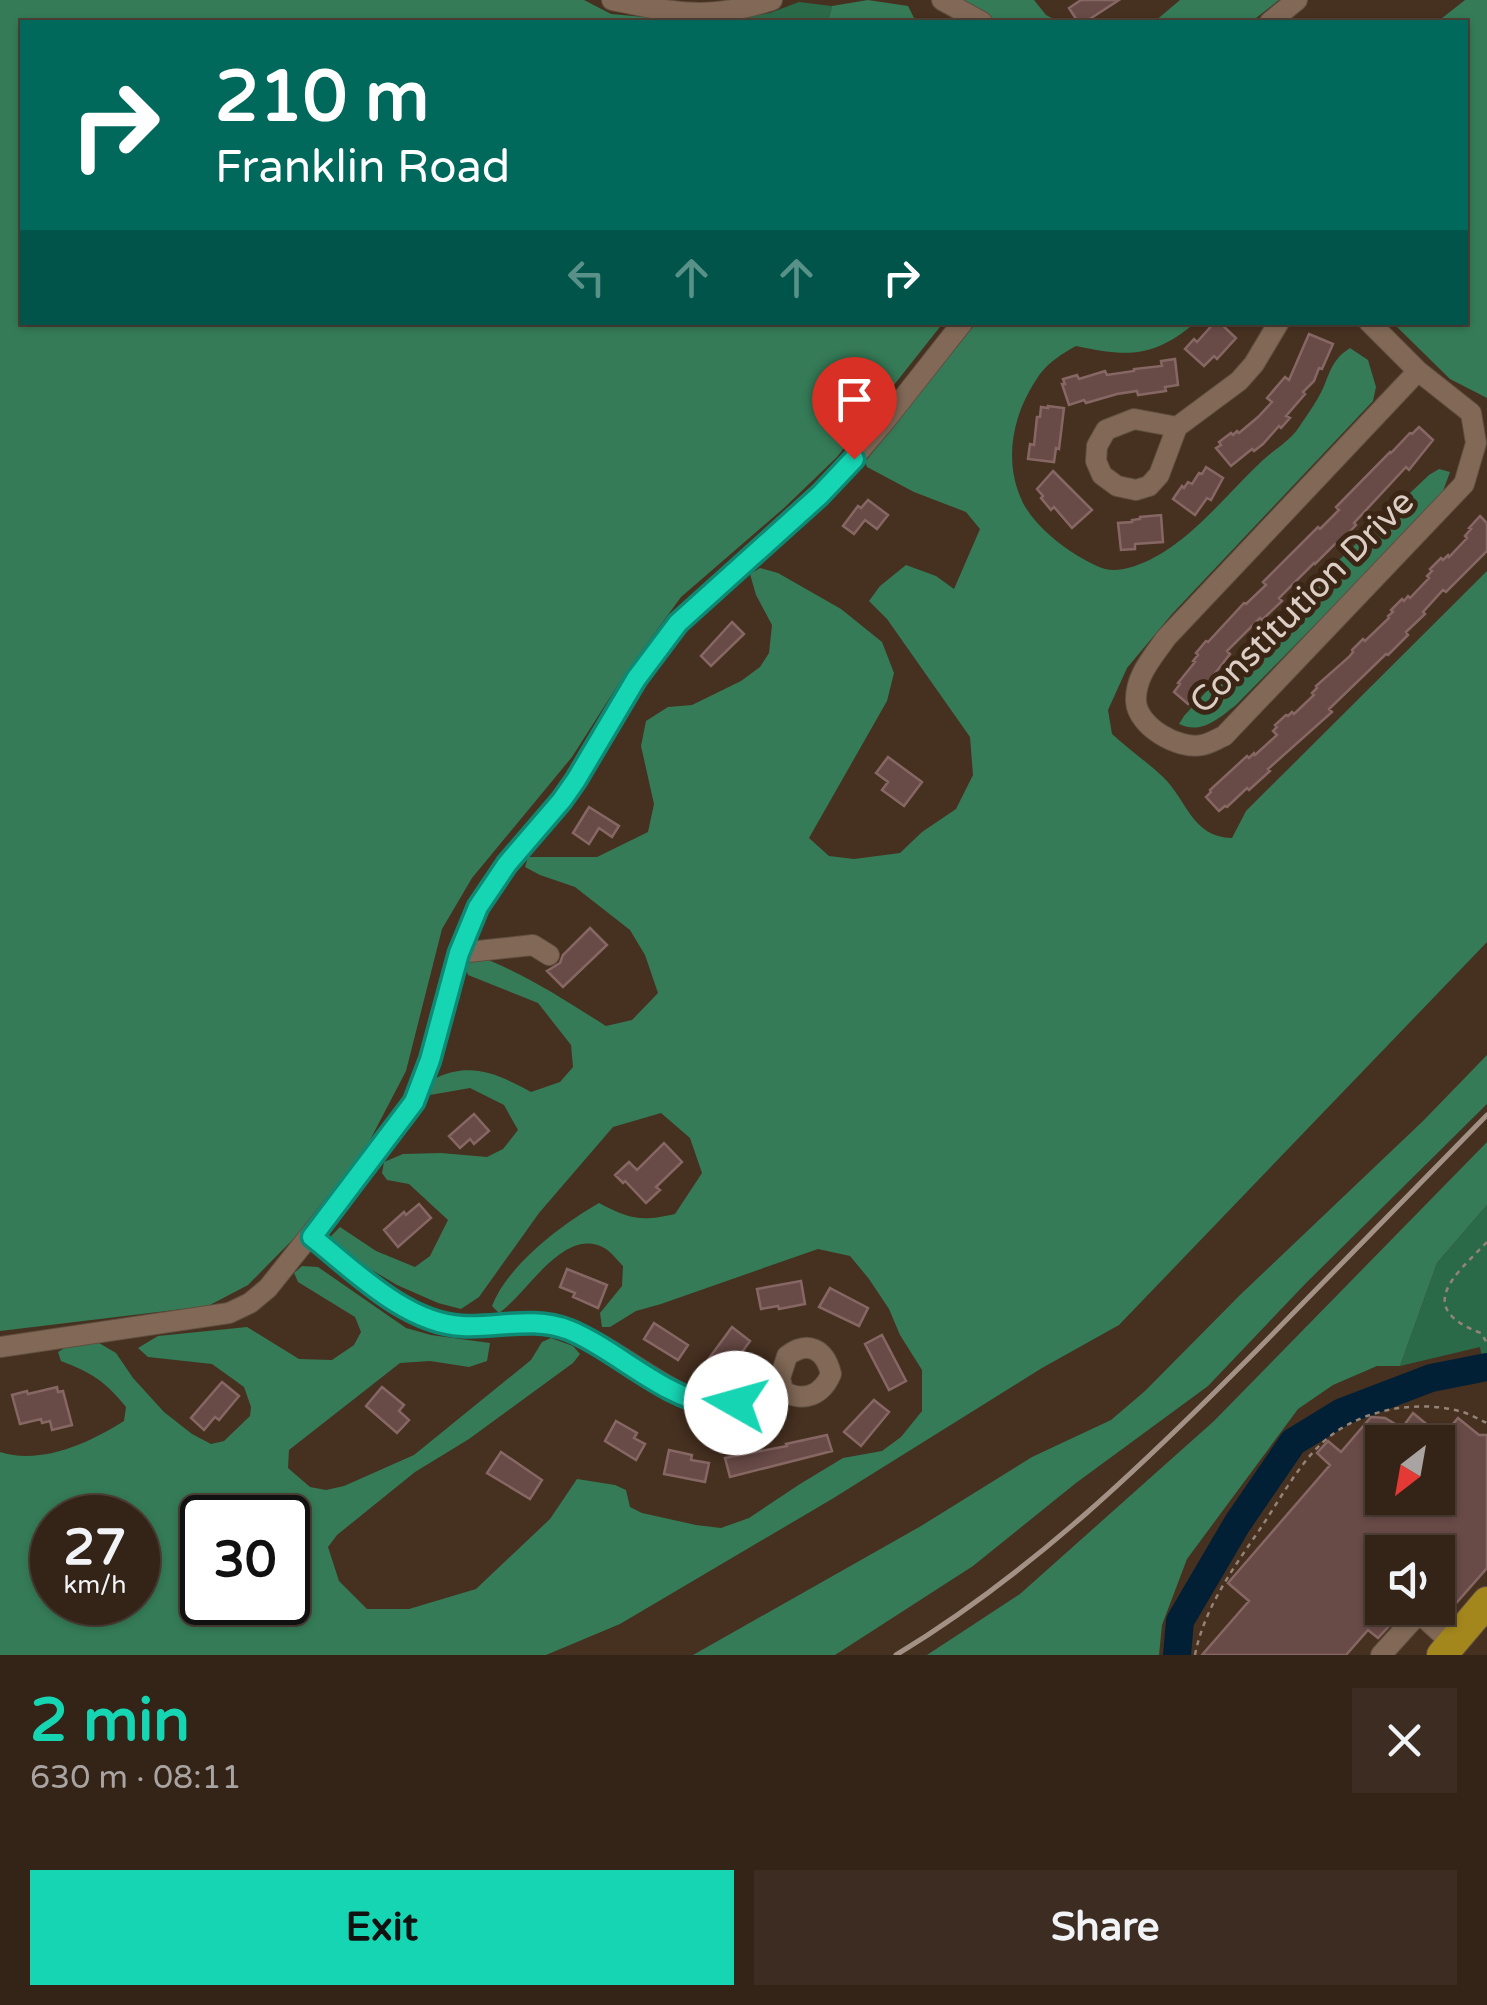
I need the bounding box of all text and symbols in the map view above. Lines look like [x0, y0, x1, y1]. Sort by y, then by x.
text: 210 m [215, 56, 429, 140]
icon: right [50, 60, 180, 190]
text: Franklin Road [215, 141, 510, 195]
icon: left [559, 250, 614, 305]
icon: ahead [664, 250, 719, 305]
icon: ahead [769, 250, 824, 305]
icon: right [874, 250, 929, 305]
pin [812, 357, 897, 460]
icon: arrive [827, 372, 882, 427]
street label: Constitution Drive [1181, 481, 1423, 723]
position arrow [684, 1351, 788, 1455]
north arrow [1365, 1425, 1455, 1515]
map controls [1365, 1425, 1455, 1625]
speed limit sign: 30 [180, 1495, 310, 1625]
text: 27 [64, 1518, 126, 1578]
button: sound [1365, 1535, 1455, 1625]
text: km/h [64, 1570, 126, 1600]
text: 2 min [30, 1685, 190, 1757]
button: close [1352, 1688, 1457, 1793]
text: 630 m · 08:11 [30, 1759, 242, 1797]
button: Exit [30, 1870, 734, 1985]
button: Share [754, 1870, 1457, 1985]

